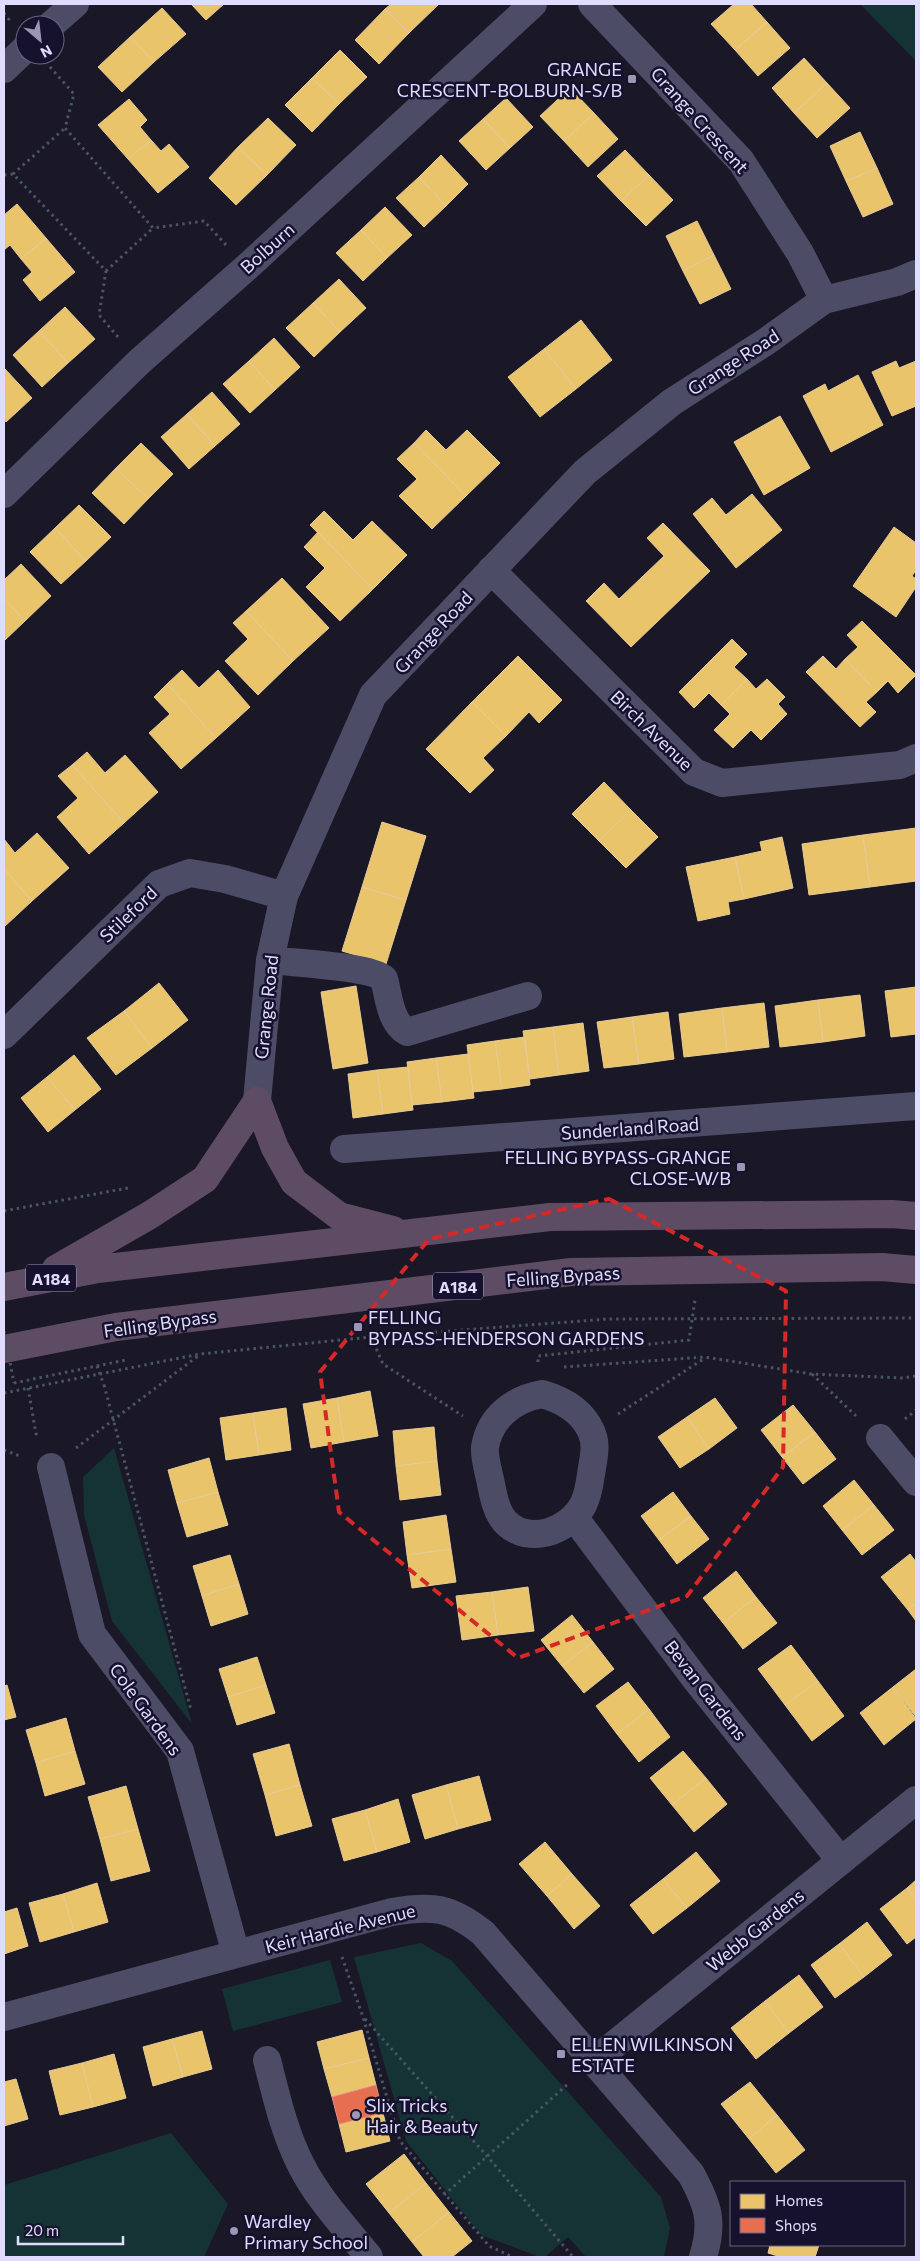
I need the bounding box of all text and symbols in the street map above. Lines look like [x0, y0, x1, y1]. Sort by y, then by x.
north arrow [15, 15, 65, 65]
text: N [38, 42, 55, 62]
place label: GRANGE CRESCENT-BOLBURN-S/B [397, 58, 622, 101]
street label: Grange Crescent [647, 62, 753, 178]
marker: GRANGE CRESCENT-BOLBURN-S/B [626, 73, 638, 85]
street label: Bolburn [235, 218, 299, 278]
street label: Grange Road [683, 324, 783, 400]
street label: Grange Road [389, 586, 477, 678]
street label: Birch Avenue [606, 685, 698, 775]
street label: Stileford [95, 881, 161, 947]
street label: Grange Road [250, 954, 282, 1060]
street label: Sunderland Road [560, 1112, 700, 1144]
place label: FELLING BYPASS-GRANGE CLOSE-W/B [504, 1146, 731, 1189]
marker: FELLING BYPASS-GRANGE CLOSE-W/B [735, 1161, 747, 1173]
street label: Felling Bypass [505, 1261, 621, 1291]
road number: A184 [26, 1264, 76, 1292]
road number: A184 [433, 1272, 483, 1300]
street label: Felling Bypass [102, 1304, 218, 1342]
place label: FELLING BYPASS-HENDERSON GARDENS [368, 1306, 644, 1349]
marker: FELLING BYPASS-HENDERSON GARDENS [352, 1321, 364, 1333]
street label: Bevan Gardens [660, 1636, 752, 1744]
street label: Cole Gardens [105, 1659, 187, 1759]
street label: Webb Gardens [702, 1884, 808, 1976]
street label: Keir Hardie Avenue [263, 1899, 417, 1957]
place label: ELLEN WILKINSON ESTATE [571, 2033, 733, 2076]
marker: ELLEN WILKINSON ESTATE [555, 2048, 567, 2060]
place label: Slix Tricks Hair & Beauty [366, 2094, 478, 2137]
marker: Slix Tricks Hair & Beauty [350, 2109, 362, 2121]
legend [730, 2181, 905, 2246]
text: Homes [775, 2191, 823, 2209]
place label: Wardley Primary School [244, 2210, 368, 2253]
scale bar [18, 2214, 122, 2246]
text: Shops [775, 2216, 817, 2234]
text: 20 m [25, 2221, 59, 2239]
marker: Wardley Primary School [228, 2225, 240, 2237]

